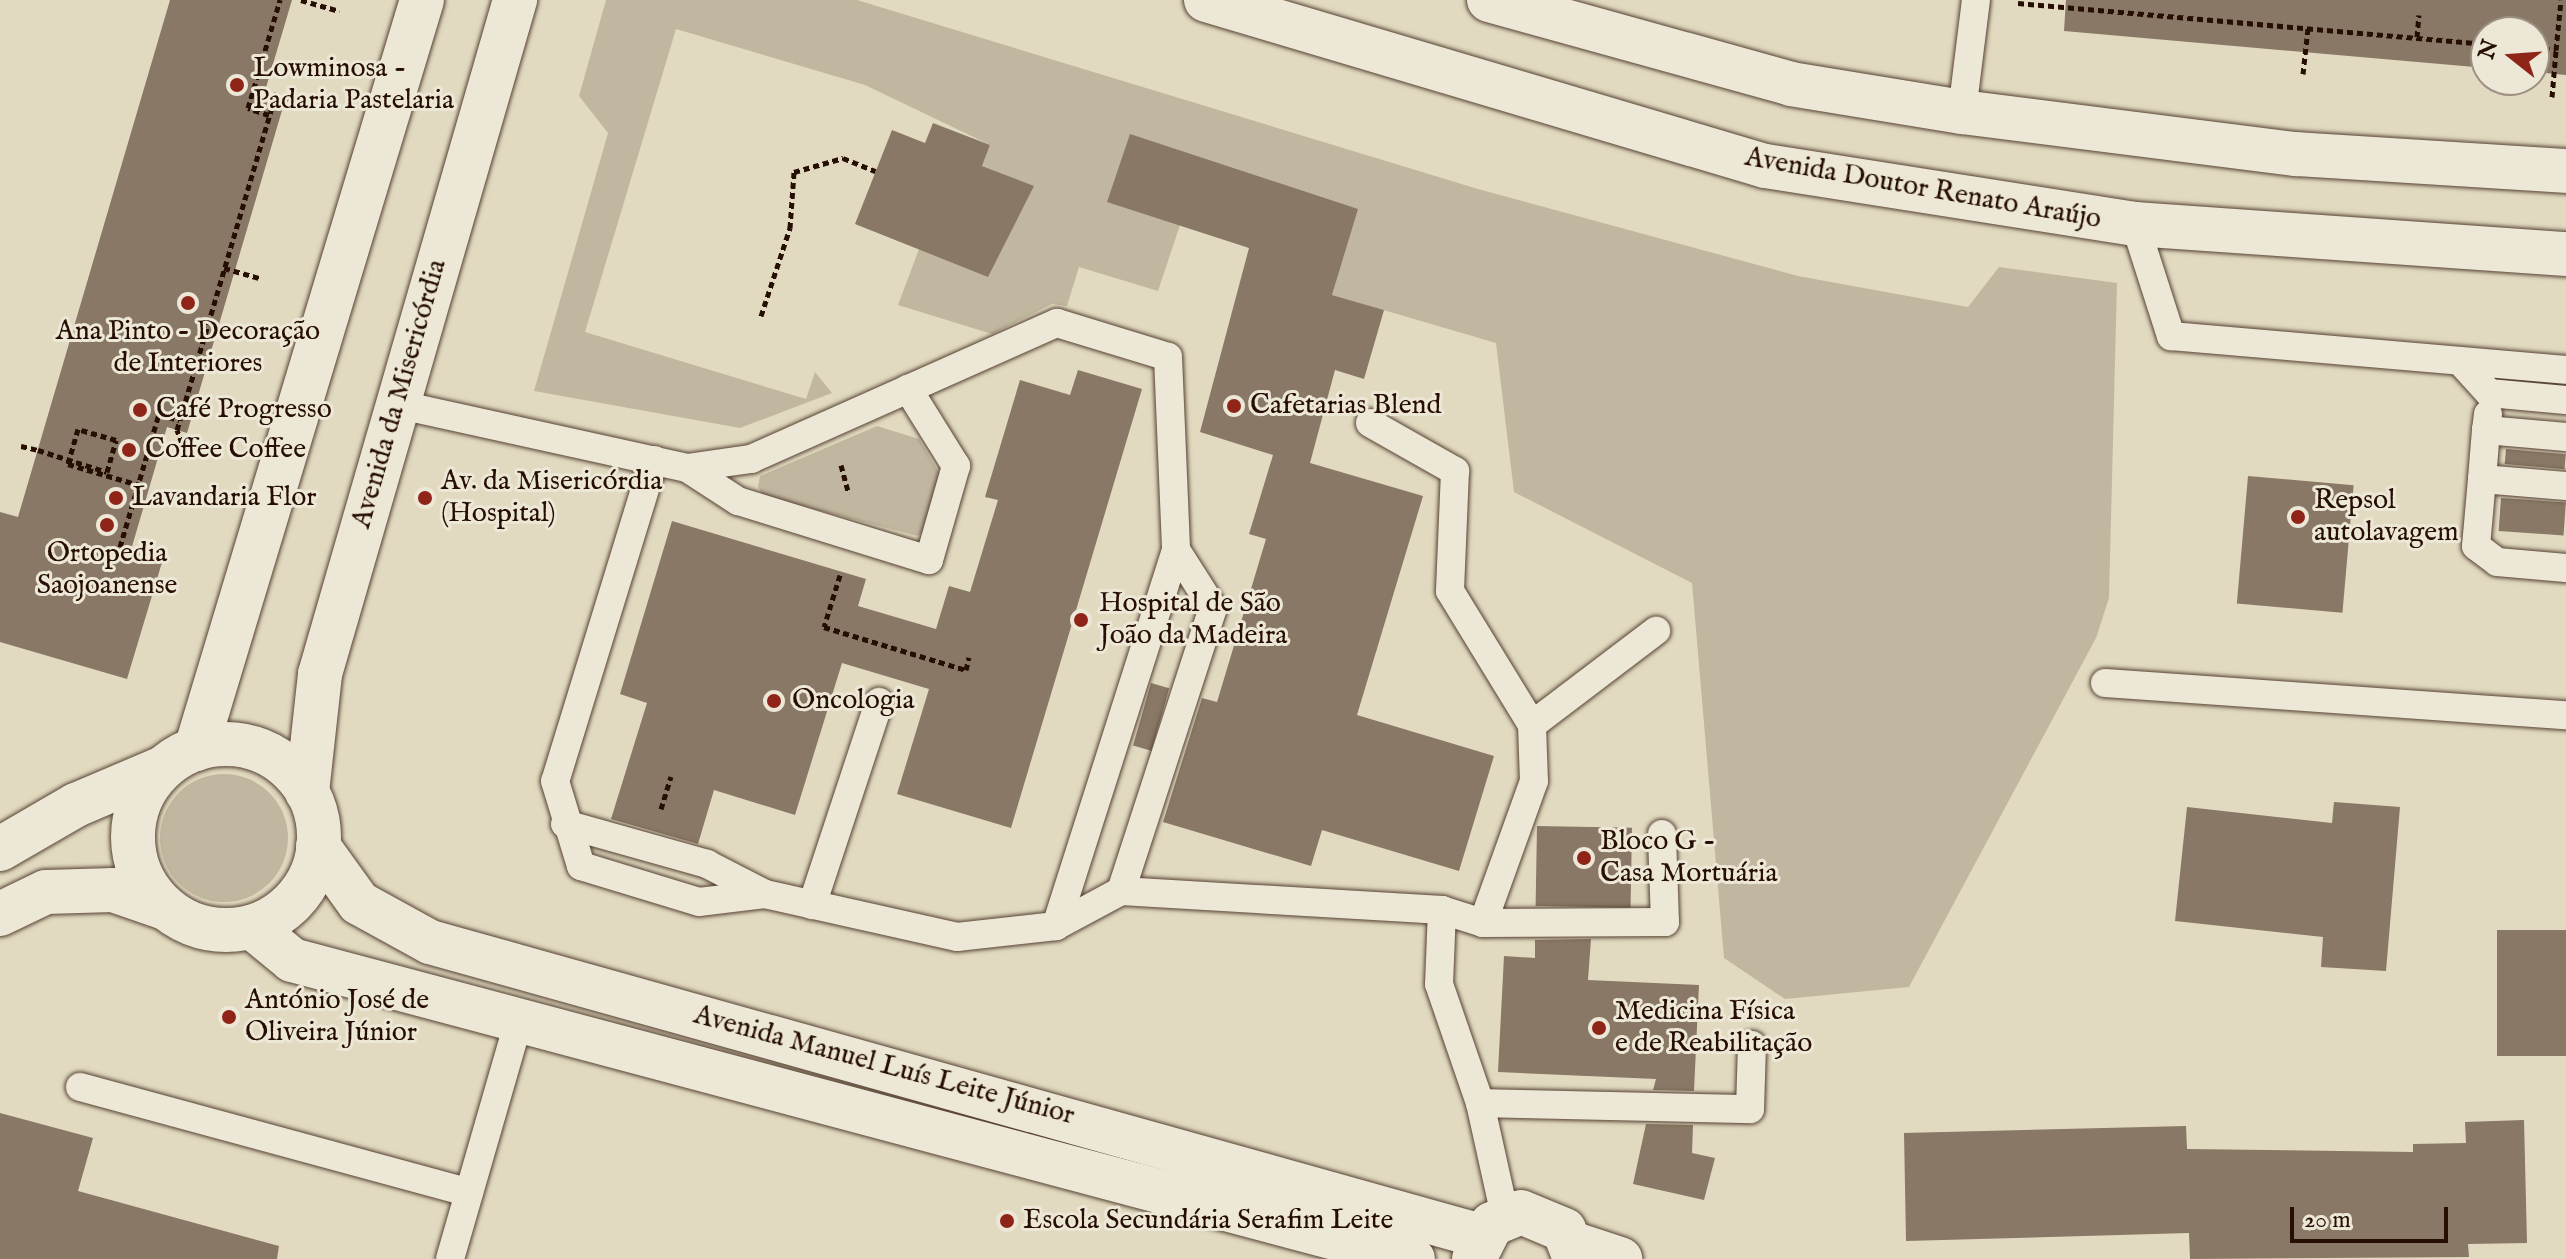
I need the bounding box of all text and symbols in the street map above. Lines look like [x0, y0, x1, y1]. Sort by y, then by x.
north arrow [2470, 16, 2550, 96]
text: N [2473, 36, 2505, 63]
place label: Lowminosa - Padaria Pastelaria [253, 52, 454, 118]
marker: Lowminosa - Padaria Pastelaria [228, 76, 246, 94]
street label: Avenida Doutor Renato Araújo [1742, 141, 2104, 237]
street label: Avenida da Misericórdia [346, 256, 454, 532]
marker: Ana Pinto - Decoração de Interiores [179, 294, 197, 312]
place label: Ana Pinto - Decoração de Interiores [56, 315, 320, 381]
place label: Cafetarias Blend [1250, 389, 1441, 423]
place label: Café Progresso [156, 393, 332, 427]
marker: Cafetarias Blend [1225, 397, 1243, 415]
marker: Café Progresso [131, 401, 149, 419]
place label: Coffee Coffee [145, 433, 306, 467]
marker: Coffee Coffee [120, 441, 138, 459]
place label: Av. da Misericórdia (Hospital) [441, 465, 662, 531]
place label: Lavandaria Flor [132, 481, 317, 515]
place label: Repsol autolavagem [2314, 484, 2459, 550]
marker: Lavandaria Flor [107, 489, 125, 507]
marker: Av. da Misericórdia (Hospital) [416, 489, 434, 507]
marker: Repsol autolavagem [2289, 508, 2307, 526]
marker: Ortopedia Saojoanense [98, 516, 116, 534]
place label: Ortopedia Saojoanense [37, 537, 177, 603]
place label: Hospital de São João da Madeira [1099, 587, 1287, 653]
marker: Hospital de São João da Madeira [1070, 609, 1092, 631]
place label: Oncologia [792, 684, 914, 718]
marker: Oncologia [763, 690, 785, 712]
place label: Bloco G - Casa Mortuária [1600, 825, 1778, 891]
marker: Bloco G - Casa Mortuária [1575, 849, 1593, 867]
place label: António José de Oliveira Júnior [245, 984, 429, 1050]
place label: Medicina Física e de Reabilitação [1615, 995, 1812, 1061]
street label: Avenida Manuel Luís Leite Júnior [690, 999, 1078, 1133]
marker: António José de Oliveira Júnior [220, 1008, 238, 1026]
marker: Medicina Física e de Reabilitação [1590, 1019, 1608, 1037]
scale bar [2294, 1191, 2452, 1241]
place label: Escola Secundária Serafim Leite [1023, 1204, 1393, 1238]
text: 20 m [2304, 1205, 2351, 1236]
marker: Escola Secundária Serafim Leite [998, 1212, 1016, 1230]

